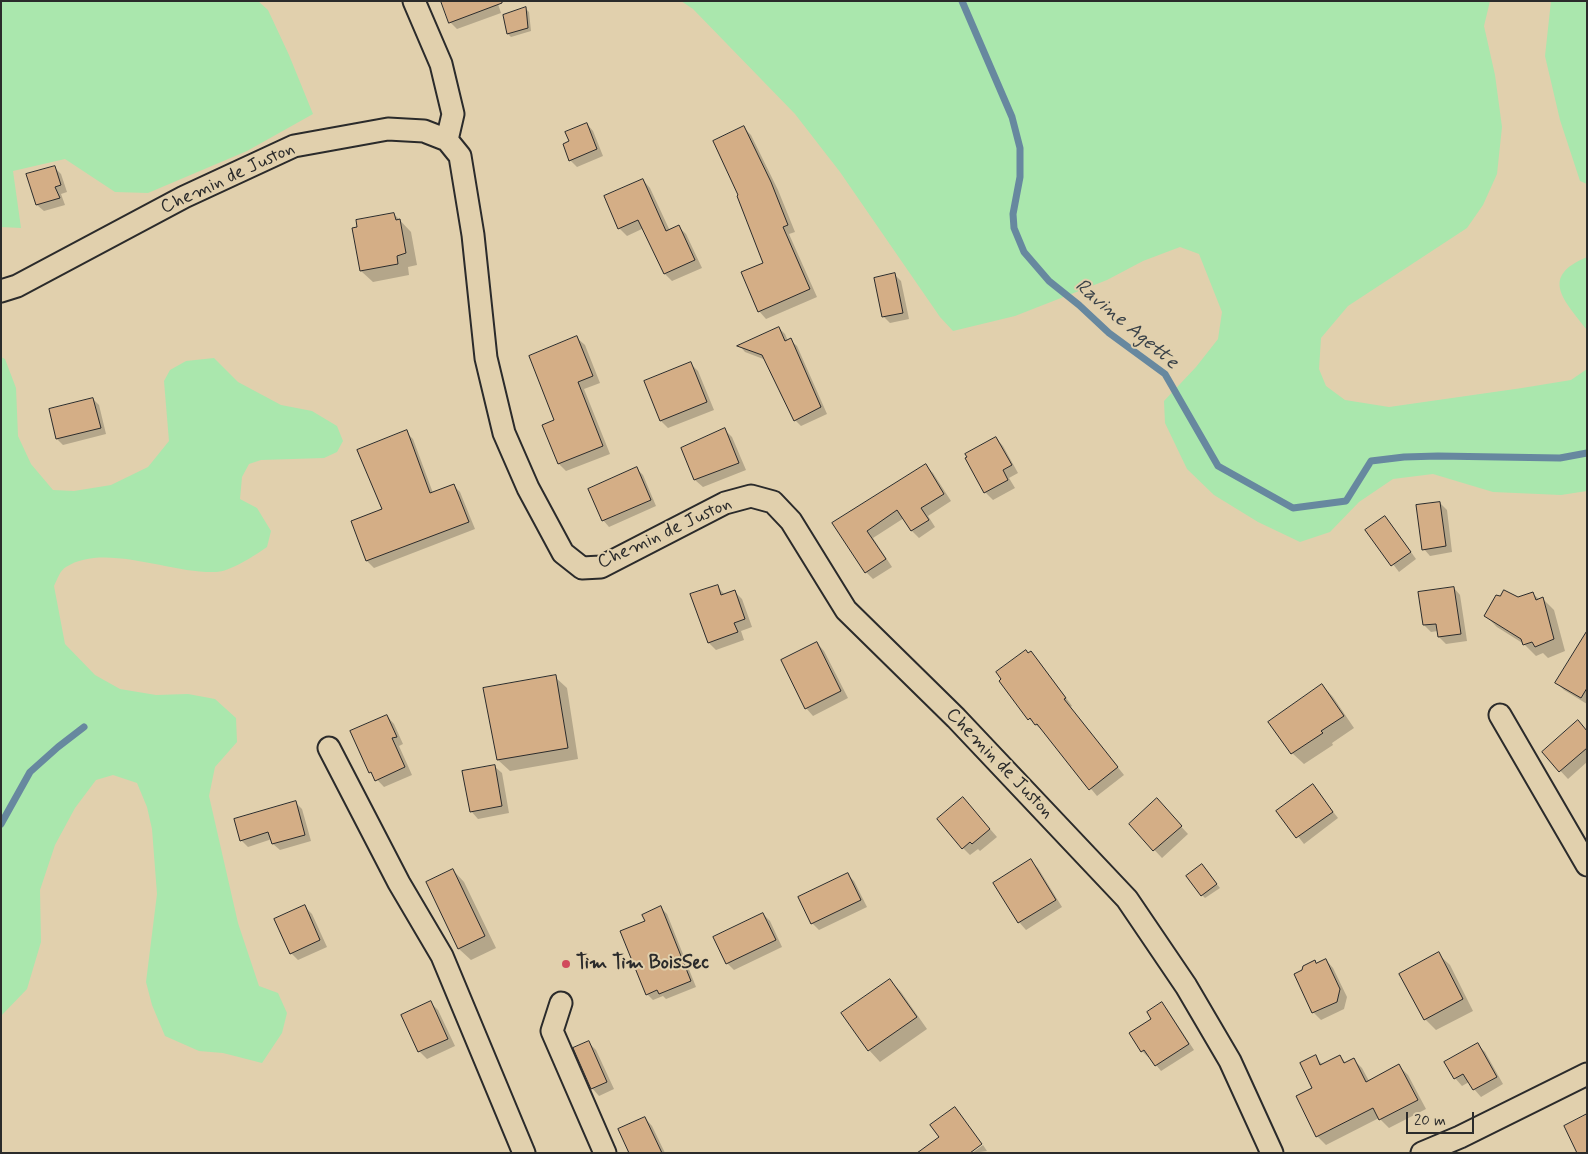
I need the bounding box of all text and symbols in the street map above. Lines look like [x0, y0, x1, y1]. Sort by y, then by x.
street label: Chemin de Juston [157, 138, 299, 220]
water label: Ravine Agette [1069, 275, 1183, 375]
street label: Chemin de Juston [594, 493, 736, 575]
street label: Chemin de Juston [940, 704, 1058, 824]
place label: Tim Tim BoisSec [576, 953, 709, 975]
marker: Tim Tim BoisSec [560, 958, 572, 970]
scale bar [1408, 1102, 1476, 1134]
text: 20 m [1414, 1111, 1446, 1131]

